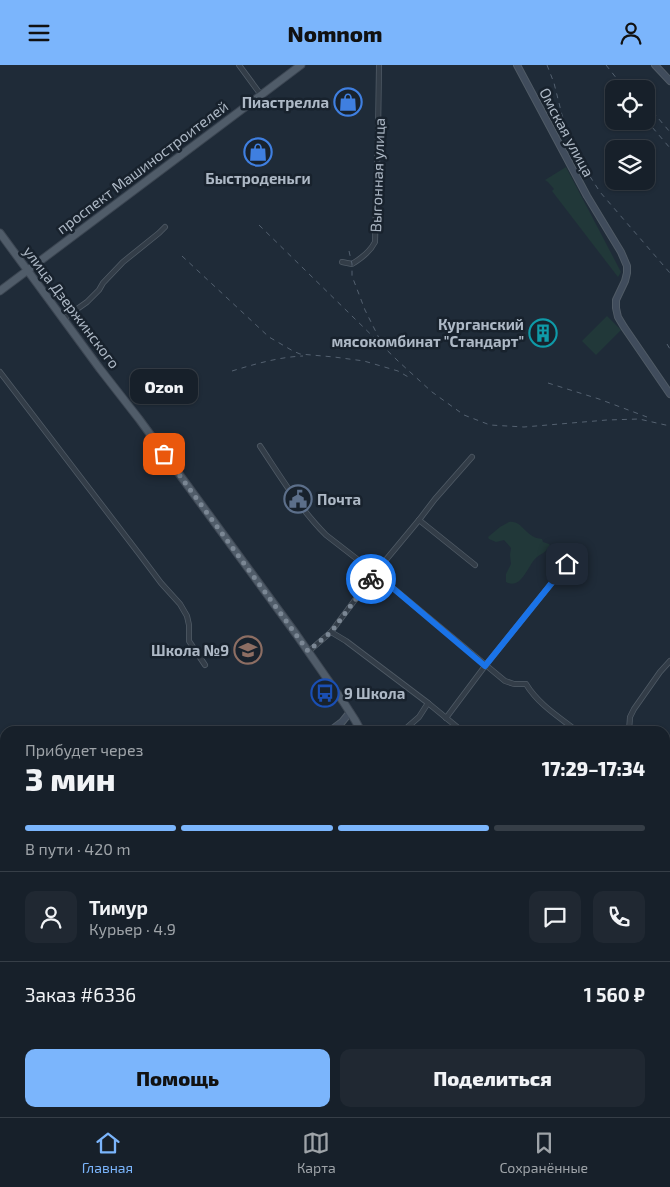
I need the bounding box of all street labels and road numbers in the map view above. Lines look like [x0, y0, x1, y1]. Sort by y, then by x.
street label: Омская улица [535, 84, 598, 180]
street label: проспект Машиностроителей [53, 97, 231, 237]
street label: Выгонная улица [366, 117, 389, 233]
street label: улица Дзержинского [19, 242, 124, 372]

